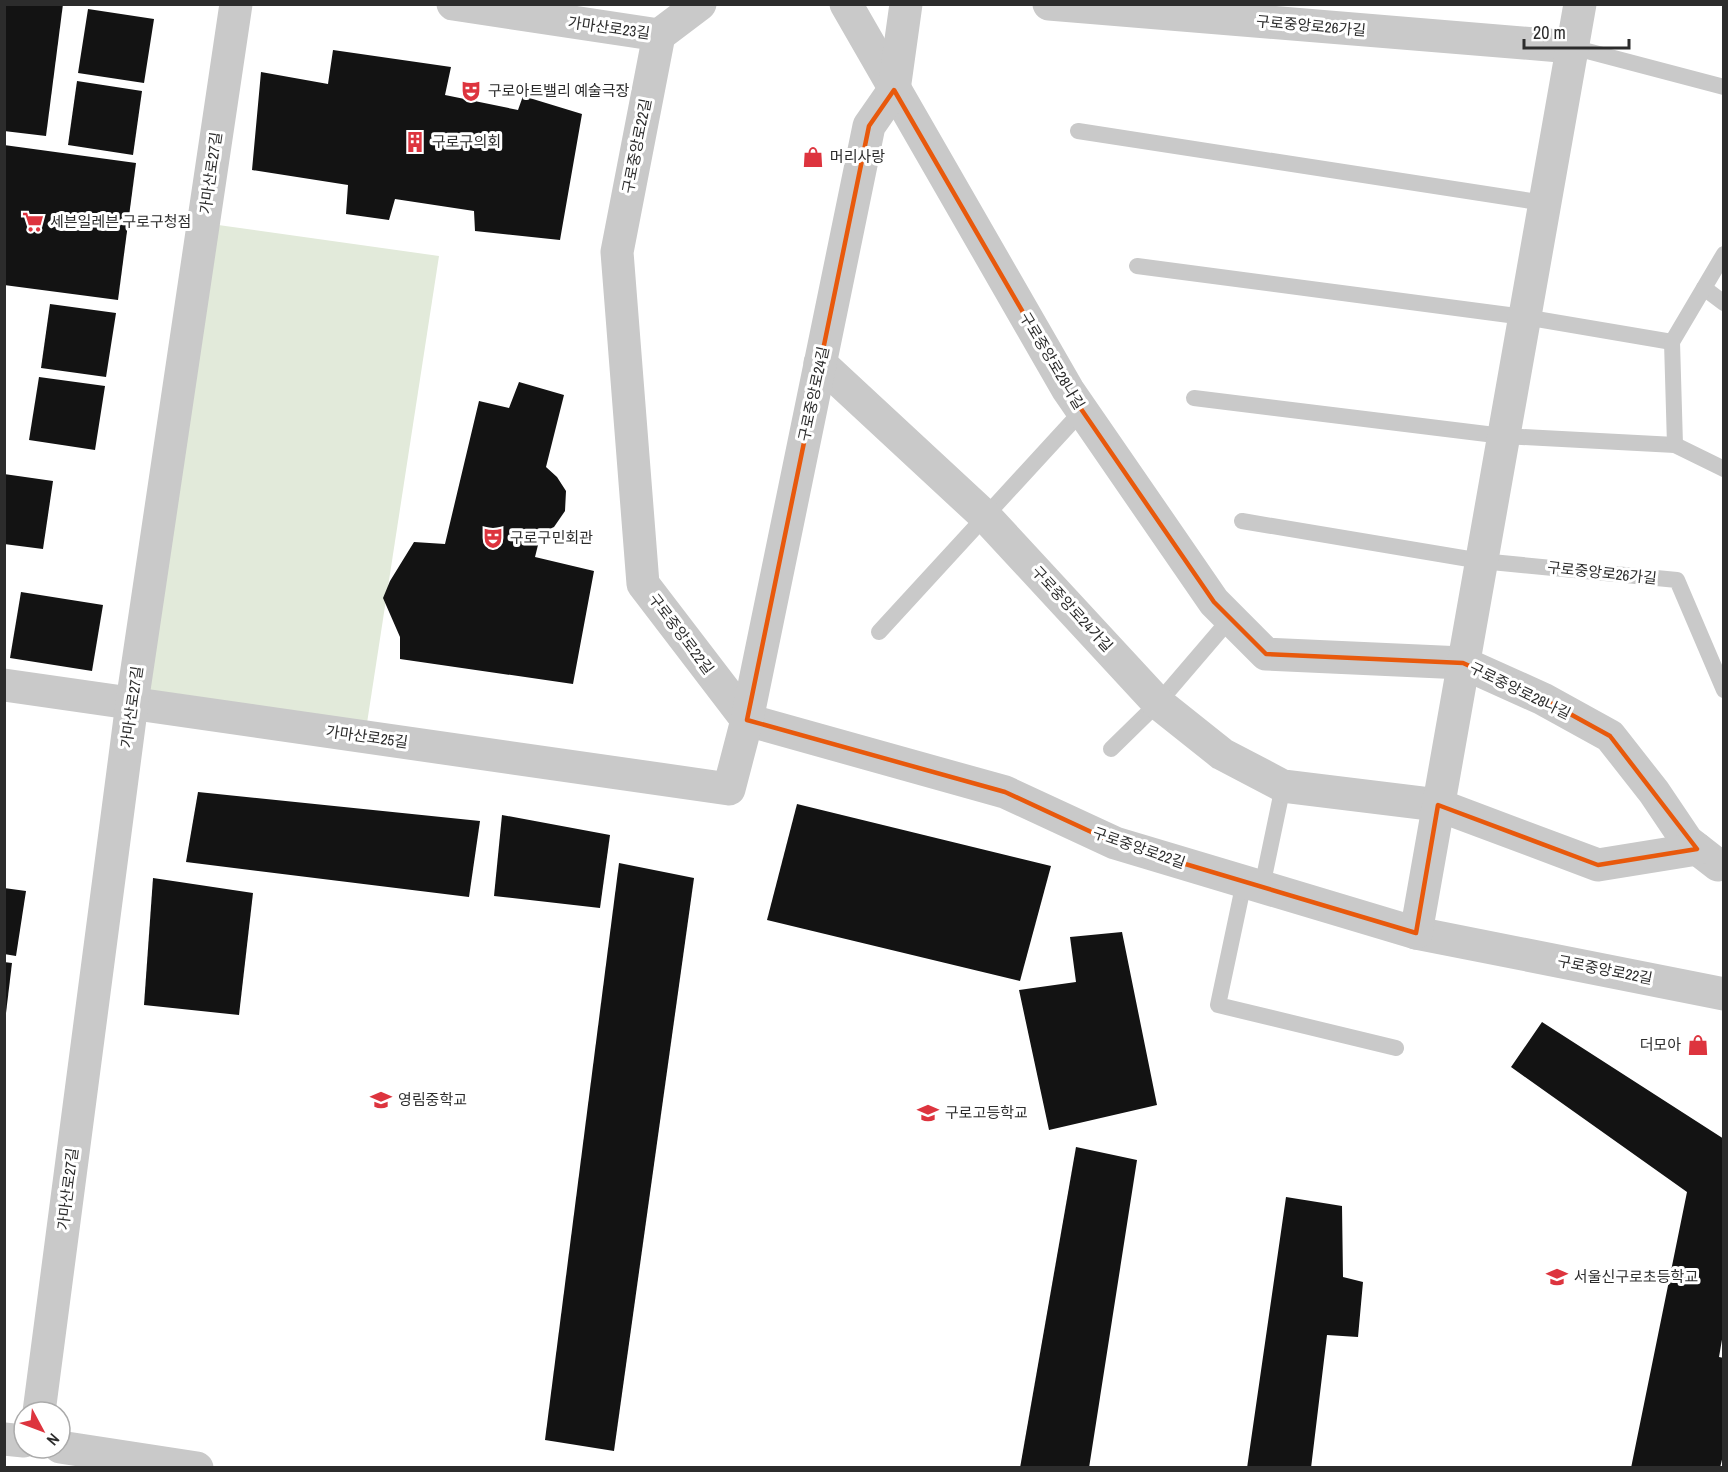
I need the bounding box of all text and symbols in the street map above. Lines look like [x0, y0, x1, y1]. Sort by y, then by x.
street label: 구로중앙로26가길 [1255, 10, 1367, 41]
street label: 가마산로23길 [567, 11, 651, 44]
scale bar [1524, 12, 1629, 50]
text: 20 m [1533, 20, 1566, 45]
theatre icon: 구로아트밸리 예술극장 [459, 79, 483, 103]
place label: 구로아트밸리 예술극장 [488, 80, 630, 101]
street label: 구로중앙로22길 [617, 97, 656, 195]
building icon: 구로구의회 [403, 130, 427, 154]
street label: 가마산로27길 [194, 131, 227, 215]
place label: 구로구의회 [432, 131, 501, 152]
shop icon: 머리사랑 [801, 145, 825, 169]
place label: 머리사랑 [830, 146, 885, 167]
supermarket icon: 세븐일레븐 구로구청점 [21, 210, 45, 234]
place label: 세븐일레븐 구로구청점 [50, 211, 191, 232]
street label: 구로중앙로28나길 [1015, 308, 1090, 413]
street label: 구로중앙로24길 [793, 345, 834, 443]
theatre icon: 구로구민회관 [481, 526, 505, 550]
place label: 구로구민회관 [510, 527, 593, 548]
street label: 구로중앙로26가길 [1546, 556, 1658, 589]
street label: 구로중앙로24가길 [1027, 561, 1118, 656]
street label: 구로중앙로22길 [644, 589, 719, 679]
street label: 구로중앙로28나길 [1466, 657, 1574, 724]
street label: 가마산로27길 [115, 665, 148, 749]
street label: 가마산로25길 [325, 720, 409, 753]
street label: 구로중앙로22길 [1090, 822, 1188, 873]
street label: 구로중앙로22길 [1556, 950, 1654, 989]
shop icon: 더모아 [1686, 1033, 1710, 1057]
place label: 더모아 [1640, 1034, 1681, 1055]
school or university icon: 영림중학교 [369, 1088, 393, 1112]
place label: 영림중학교 [398, 1089, 467, 1110]
school or university icon: 구로고등학교 [916, 1101, 940, 1125]
place label: 구로고등학교 [945, 1102, 1028, 1123]
street label: 가마산로27길 [52, 1147, 83, 1231]
school or university icon: 서울신구로초등학교 [1545, 1265, 1569, 1289]
place label: 서울신구로초등학교 [1574, 1266, 1698, 1287]
north arrow [12, 1400, 72, 1460]
text: N [42, 1429, 65, 1451]

